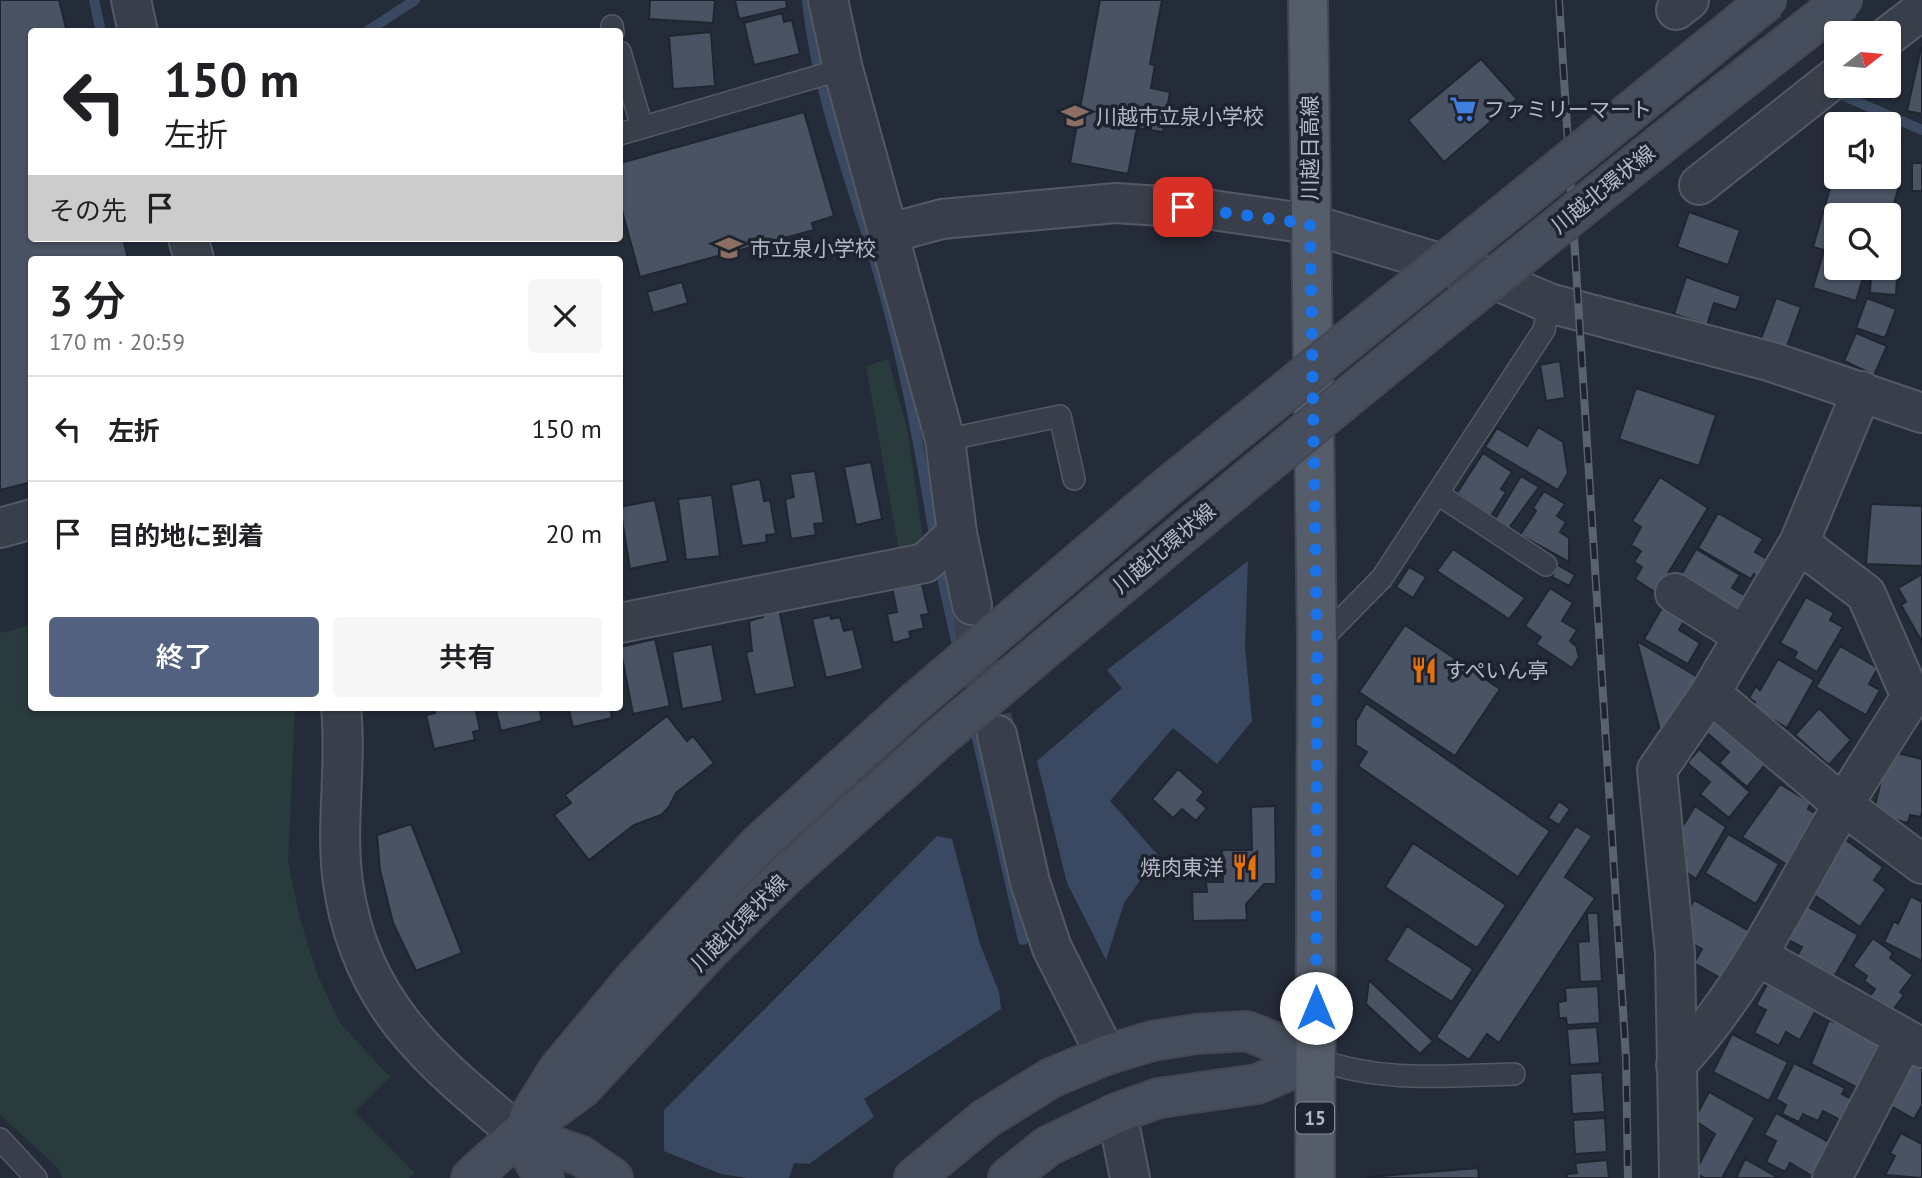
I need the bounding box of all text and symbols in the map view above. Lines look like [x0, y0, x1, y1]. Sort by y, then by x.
north arrow [1824, 21, 1900, 98]
map controls [1824, 21, 1901, 280]
text: 150 m [164, 47, 299, 111]
icon: left [49, 56, 140, 147]
supermarket icon: ファミリーマート [1448, 94, 1478, 124]
street label: 川越日高線 [1296, 96, 1323, 201]
place label: ファミリーマート [1484, 96, 1652, 123]
school or university icon: 川越市立泉小学校 [1060, 101, 1090, 131]
place label: 川越市立泉小学校 [1096, 103, 1264, 130]
button: sound [1824, 112, 1901, 189]
text: 左折 [164, 113, 228, 155]
street label: 川越北環状線 [1546, 139, 1660, 239]
pin [1153, 177, 1213, 237]
icon: arrive [1164, 188, 1202, 226]
icon: arrive [141, 189, 179, 227]
text: その先 [49, 194, 127, 227]
button: search [1824, 203, 1901, 280]
school or university icon: 市立泉小学校 [714, 233, 744, 263]
place label: 市立泉小学校 [750, 235, 876, 262]
text: 3 分 [49, 273, 125, 328]
button: close [528, 279, 602, 353]
text: 170 m · 20:59 [49, 327, 185, 356]
icon: left [49, 410, 87, 448]
text: 150 m [531, 412, 602, 445]
text: 左折 [108, 414, 160, 447]
street label: 川越北環状線 [1107, 497, 1221, 599]
icon: arrive [49, 515, 87, 553]
text: 20 m [546, 517, 602, 550]
text: 目的地に到着 [108, 519, 264, 552]
button: 終了 [49, 617, 319, 697]
button: 共有 [333, 617, 602, 697]
restaurant icon: すぺいん亭 [1409, 655, 1439, 685]
place label: すぺいん亭 [1445, 657, 1549, 684]
restaurant icon: 焼肉東洋 [1230, 852, 1260, 882]
place label: 焼肉東洋 [1140, 854, 1224, 881]
street label: 川越北環状線 [685, 869, 793, 977]
position arrow [1279, 971, 1353, 1045]
road number: 15 [1296, 1102, 1334, 1134]

